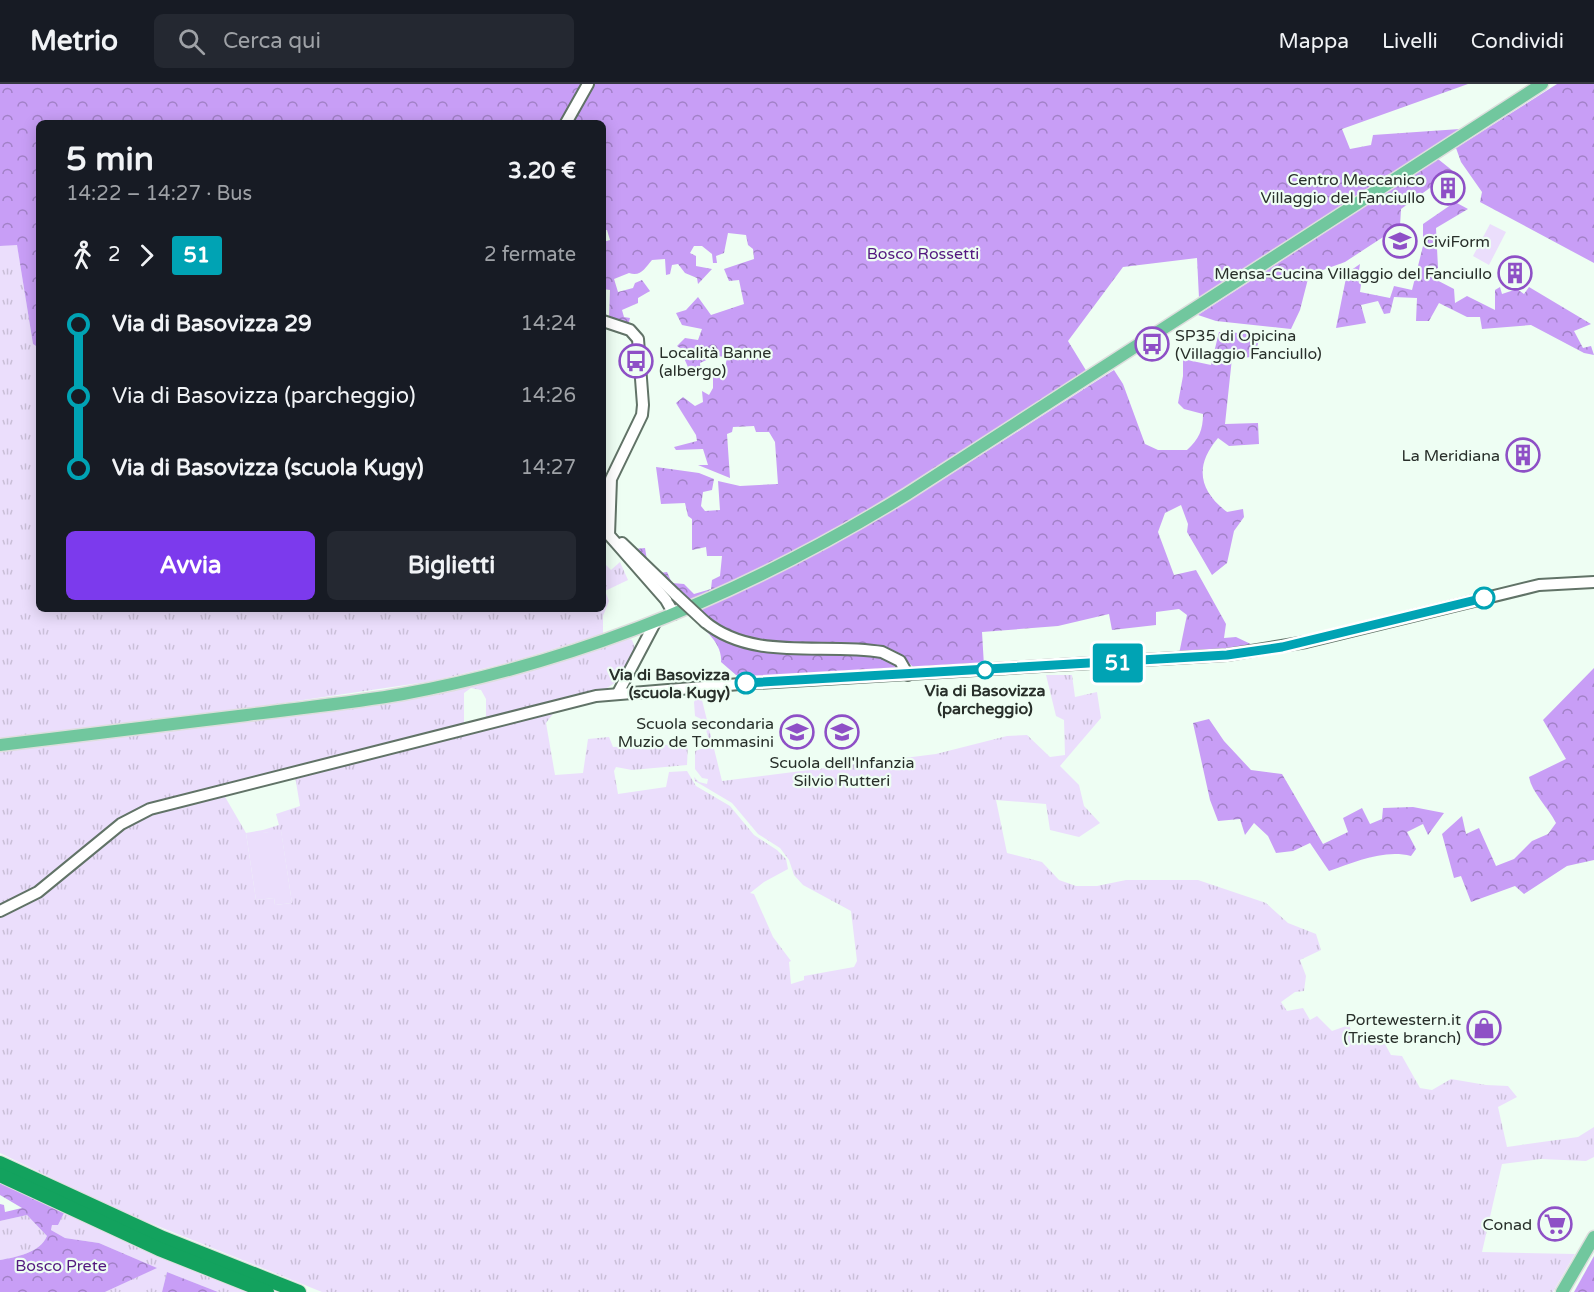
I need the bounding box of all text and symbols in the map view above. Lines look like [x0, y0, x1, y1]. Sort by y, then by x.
search box [154, 14, 574, 68]
text: Metrio [30, 24, 118, 58]
icon: search [175, 25, 208, 58]
text: Cerca qui [223, 28, 321, 54]
text: Mappa [1279, 29, 1349, 54]
text: Livelli [1382, 29, 1438, 54]
text: Condividi [1471, 29, 1564, 54]
text: 5 min [66, 140, 154, 179]
text: 3.20 € [508, 158, 576, 184]
place label: Centro Meccanico Villaggio del Fanciullo [1261, 170, 1425, 208]
building icon: Centro Meccanico Villaggio del Fanciullo [1430, 170, 1466, 206]
text: 14:22 – 14:27 · Bus [66, 182, 252, 206]
school or university icon: CiviForm [1382, 223, 1418, 259]
place label: CiviForm [1423, 232, 1490, 252]
icon: walk [66, 239, 99, 272]
icon: forward [130, 239, 163, 272]
text: 2 [108, 243, 121, 267]
text: 51 [184, 243, 210, 268]
text: 2 fermate [484, 243, 576, 267]
park label: Bosco Rossetti [867, 244, 979, 264]
building icon: Mensa-Cucina Villaggio del Fanciullo [1497, 255, 1533, 291]
place label: Mensa-Cucina Villaggio del Fanciullo [1214, 264, 1492, 284]
text: Via di Basovizza 29 [112, 311, 312, 337]
text: 14:24 [521, 312, 576, 336]
bus stop icon: SP35 di Opicina (Villaggio Fanciullo) [1134, 326, 1170, 362]
place label: SP35 di Opicina (Villaggio Fanciullo) [1175, 326, 1322, 364]
bus stop icon: Località Banne (albergo) [618, 343, 654, 379]
place label: Località Banne (albergo) [659, 343, 771, 381]
text: Via di Basovizza (parcheggio) [112, 383, 416, 409]
text: 14:26 [521, 384, 576, 408]
building icon: La Meridiana [1505, 437, 1541, 473]
place label: La Meridiana [1401, 446, 1500, 466]
text: Via di Basovizza (scuola Kugy) [112, 455, 424, 481]
text: 14:27 [521, 456, 576, 480]
button: Avvia [66, 531, 315, 600]
button: Biglietti [327, 531, 576, 600]
unlabelled marker [1473, 587, 1495, 609]
line badge: 51 [1091, 644, 1145, 682]
text: 51 [1105, 651, 1131, 676]
marker: Via di Basovizza (parcheggio) [976, 661, 994, 679]
place label: Via di Basovizza (scuola Kugy) [609, 665, 730, 703]
marker: Via di Basovizza (scuola Kugy) [735, 672, 757, 694]
place label: Via di Basovizza (parcheggio) [924, 681, 1046, 719]
place label: Scuola secondaria Muzio de Tommasini [618, 714, 774, 752]
school or university icon: Scuola secondaria Muzio de Tommasini [779, 714, 815, 750]
school or university icon: Scuola dell'Infanzia Silvio Rutteri [824, 714, 860, 750]
place label: Scuola dell'Infanzia Silvio Rutteri [769, 753, 915, 791]
place label: Portewestern.it (Trieste branch) [1343, 1010, 1461, 1048]
shop icon: Portewestern.it (Trieste branch) [1466, 1010, 1502, 1046]
supermarket icon: Conad [1537, 1206, 1573, 1242]
place label: Conad [1483, 1215, 1532, 1235]
park label: Bosco Prete [15, 1256, 107, 1276]

